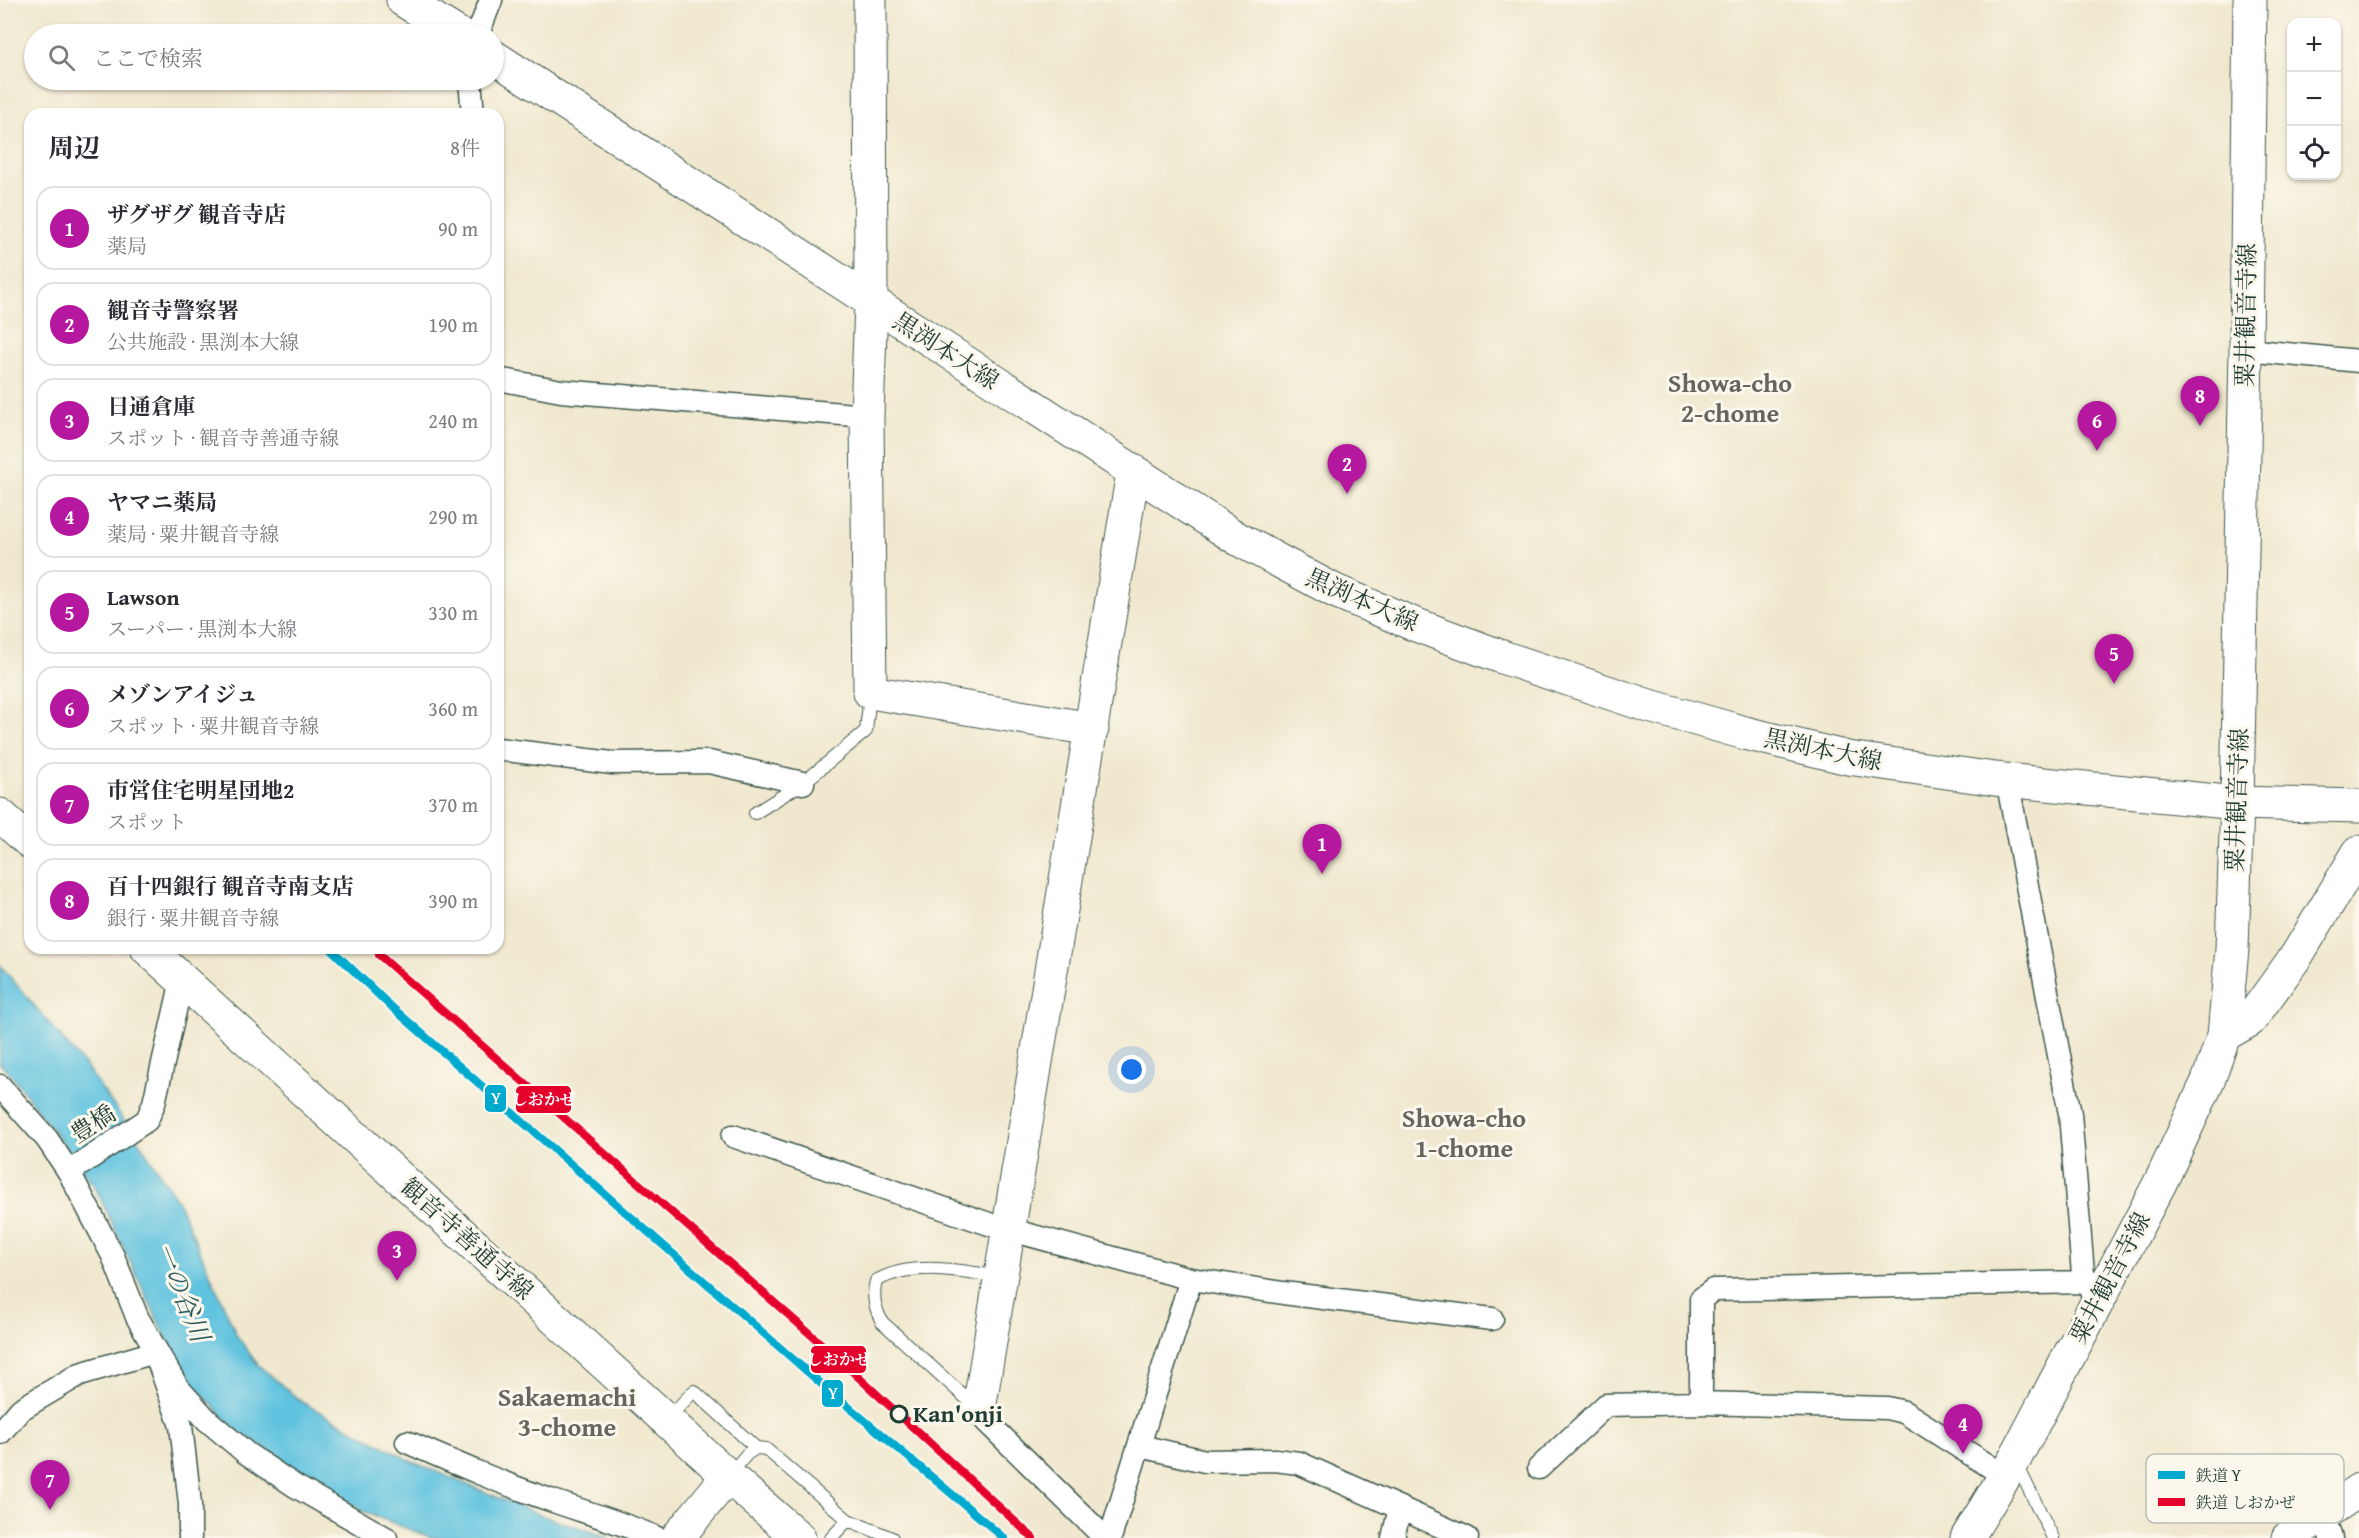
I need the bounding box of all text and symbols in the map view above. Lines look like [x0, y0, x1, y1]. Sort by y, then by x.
map controls [2287, 18, 2341, 180]
button: + [2287, 18, 2341, 72]
search box [24, 24, 504, 90]
icon: search [45, 41, 78, 74]
text: ここで検索 [93, 42, 203, 74]
button: − [2287, 72, 2341, 126]
button: locate [2287, 126, 2341, 180]
text: 周辺 [48, 128, 100, 167]
text: 8件 [450, 133, 480, 162]
text: ザグザグ 観音寺店 [107, 198, 286, 230]
text: 1 [64, 214, 75, 243]
text: 90 m [438, 214, 478, 243]
text: 薬局 [107, 231, 147, 260]
street label: 粟井観音寺線 [2227, 243, 2264, 387]
text: 観音寺警察署 [107, 294, 239, 326]
street label: 黒渕本大線 [886, 303, 1006, 398]
text: 2 [64, 310, 75, 339]
text: 190 m [428, 310, 478, 339]
text: 公共施設 · 黒渕本大線 [107, 327, 299, 356]
district label: Showa-cho 2-chome [1668, 363, 1792, 432]
pin: 8 [2180, 376, 2220, 426]
text: 日通倉庫 [107, 390, 195, 422]
pin: 6 [2078, 402, 2116, 451]
text: 3 [64, 406, 75, 435]
text: 240 m [428, 406, 478, 435]
text: スポット · 観音寺善通寺線 [107, 423, 339, 452]
pin: 2 [1328, 444, 1366, 494]
text: ヤマニ薬局 [107, 486, 217, 518]
text: 4 [64, 502, 75, 531]
text: 290 m [428, 502, 478, 531]
text: 薬局 · 粟井観音寺線 [107, 519, 279, 548]
street label: 黒渕本大線 [1300, 559, 1424, 640]
text: Lawson [107, 581, 179, 613]
text: 5 [64, 598, 75, 627]
text: 330 m [428, 598, 478, 627]
text: スーパー · 黒渕本大線 [107, 614, 297, 643]
pin: 5 [2094, 634, 2134, 684]
text: メゾンアイジュ [107, 678, 258, 710]
text: 6 [64, 694, 75, 723]
text: 360 m [428, 694, 478, 723]
text: スポット · 粟井観音寺線 [107, 711, 319, 740]
street label: 黒渕本大線 [1761, 720, 1885, 779]
street label: 粟井観音寺線 [2216, 727, 2257, 873]
text: 市営住宅明星団地2 [107, 774, 294, 806]
text: 7 [64, 790, 75, 819]
text: 370 m [428, 790, 478, 819]
text: スポット [107, 807, 187, 836]
pin: 1 [1302, 824, 1342, 874]
text: 百十四銀行 観音寺南支店 [107, 870, 354, 902]
text: 8 [64, 886, 75, 915]
text: 390 m [428, 886, 478, 915]
text: 銀行 · 粟井観音寺線 [107, 903, 279, 932]
your location [1117, 1055, 1146, 1084]
line badge: Y [484, 1084, 507, 1113]
line badge: しおかぜ [515, 1085, 572, 1114]
text: Y [491, 1086, 501, 1110]
text: しおかぜ [512, 1087, 576, 1111]
street label: 豊橋 [63, 1096, 122, 1151]
district label: Showa-cho 1-chome [1402, 1098, 1526, 1167]
street label: 観音寺善通寺線 [393, 1169, 541, 1308]
street label: 粟井観音寺線 [2060, 1206, 2159, 1350]
pin: 3 [378, 1232, 416, 1281]
water label: 一の谷川 [145, 1236, 221, 1350]
line badge: しおかぜ [810, 1345, 867, 1374]
text: しおかぜ [807, 1347, 871, 1371]
district label: Sakaemachi 3-chome [498, 1377, 636, 1446]
line badge: Y [821, 1379, 844, 1408]
text: Y [828, 1381, 838, 1405]
place label: Kan'onji [913, 1396, 1003, 1431]
pin: 4 [1944, 1404, 1982, 1454]
marker: Kan'onji [890, 1405, 908, 1423]
legend [2146, 1454, 2344, 1523]
pin: 7 [31, 1460, 70, 1510]
text: 鉄道 Y [2195, 1463, 2242, 1487]
text: 鉄道 しおかぜ [2195, 1490, 2296, 1514]

